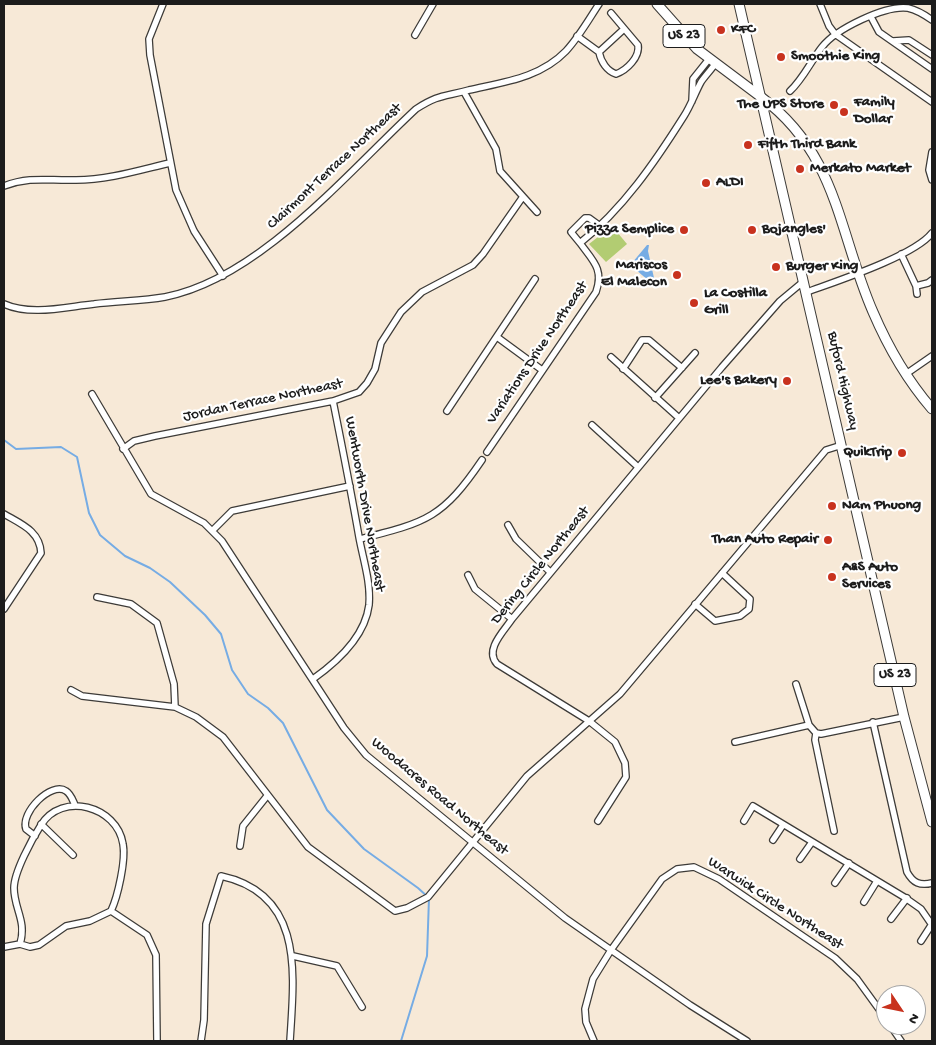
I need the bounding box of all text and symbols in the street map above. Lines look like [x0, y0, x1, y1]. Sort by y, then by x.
place label: KFC [731, 21, 755, 39]
road number: US 23 [663, 24, 705, 48]
marker: KFC [715, 24, 727, 36]
place label: Smoothie King [791, 48, 880, 66]
marker: Smoothie King [775, 51, 787, 63]
place label: Family Dollar [854, 94, 895, 129]
place label: The UPS Store [738, 96, 824, 114]
marker: The UPS Store [828, 99, 840, 111]
street label: Clairmont Terrace Northeast [264, 100, 406, 234]
marker: Family Dollar [838, 106, 850, 118]
place label: Fifth Third Bank [758, 136, 856, 154]
marker: Fifth Third Bank [742, 139, 754, 151]
place label: Merkato Market [810, 160, 911, 178]
marker: Merkato Market [794, 163, 806, 175]
place label: ALDI [716, 174, 744, 192]
marker: ALDI [700, 177, 712, 189]
place label: Pizza Semplice [585, 221, 674, 239]
place label: Bojangles' [762, 221, 826, 239]
marker: Pizza Semplice [678, 224, 690, 236]
marker: Bojangles' [746, 224, 758, 236]
place label: Mariscos El Malecon [601, 257, 667, 292]
place label: Burger King [786, 258, 858, 276]
marker: Burger King [770, 261, 782, 273]
marker: Mariscos El Malecon [671, 269, 683, 281]
street label: Variations Drive Northeast [484, 278, 592, 428]
place label: La Costilla Grill [704, 285, 767, 320]
marker: La Costilla Grill [688, 297, 700, 309]
street label: Buford Highway [822, 330, 862, 432]
place label: Lee's Bakery [700, 372, 777, 390]
street label: Jordan Terrace Northeast [182, 375, 344, 427]
marker: Lee's Bakery [781, 375, 793, 387]
street label: Wentworth Drive Northeast [340, 415, 388, 593]
place label: QuikTrip [843, 444, 892, 462]
marker: QuikTrip [896, 447, 908, 459]
place label: Nam Phuong [842, 497, 921, 515]
marker: Nam Phuong [826, 500, 838, 512]
street label: Dering Circle Northeast [488, 503, 594, 629]
place label: Than Auto Repair [712, 531, 818, 549]
marker: Than Auto Repair [822, 534, 834, 546]
place label: A&S Auto Services [842, 559, 898, 594]
marker: A&S Auto Services [826, 571, 838, 583]
road number: US 23 [874, 664, 916, 686]
street label: Woodacres Road Northeast [367, 734, 511, 860]
street label: Warwick Circle Northeast [704, 853, 846, 955]
north arrow [876, 985, 926, 1035]
text: N [903, 1010, 923, 1027]

